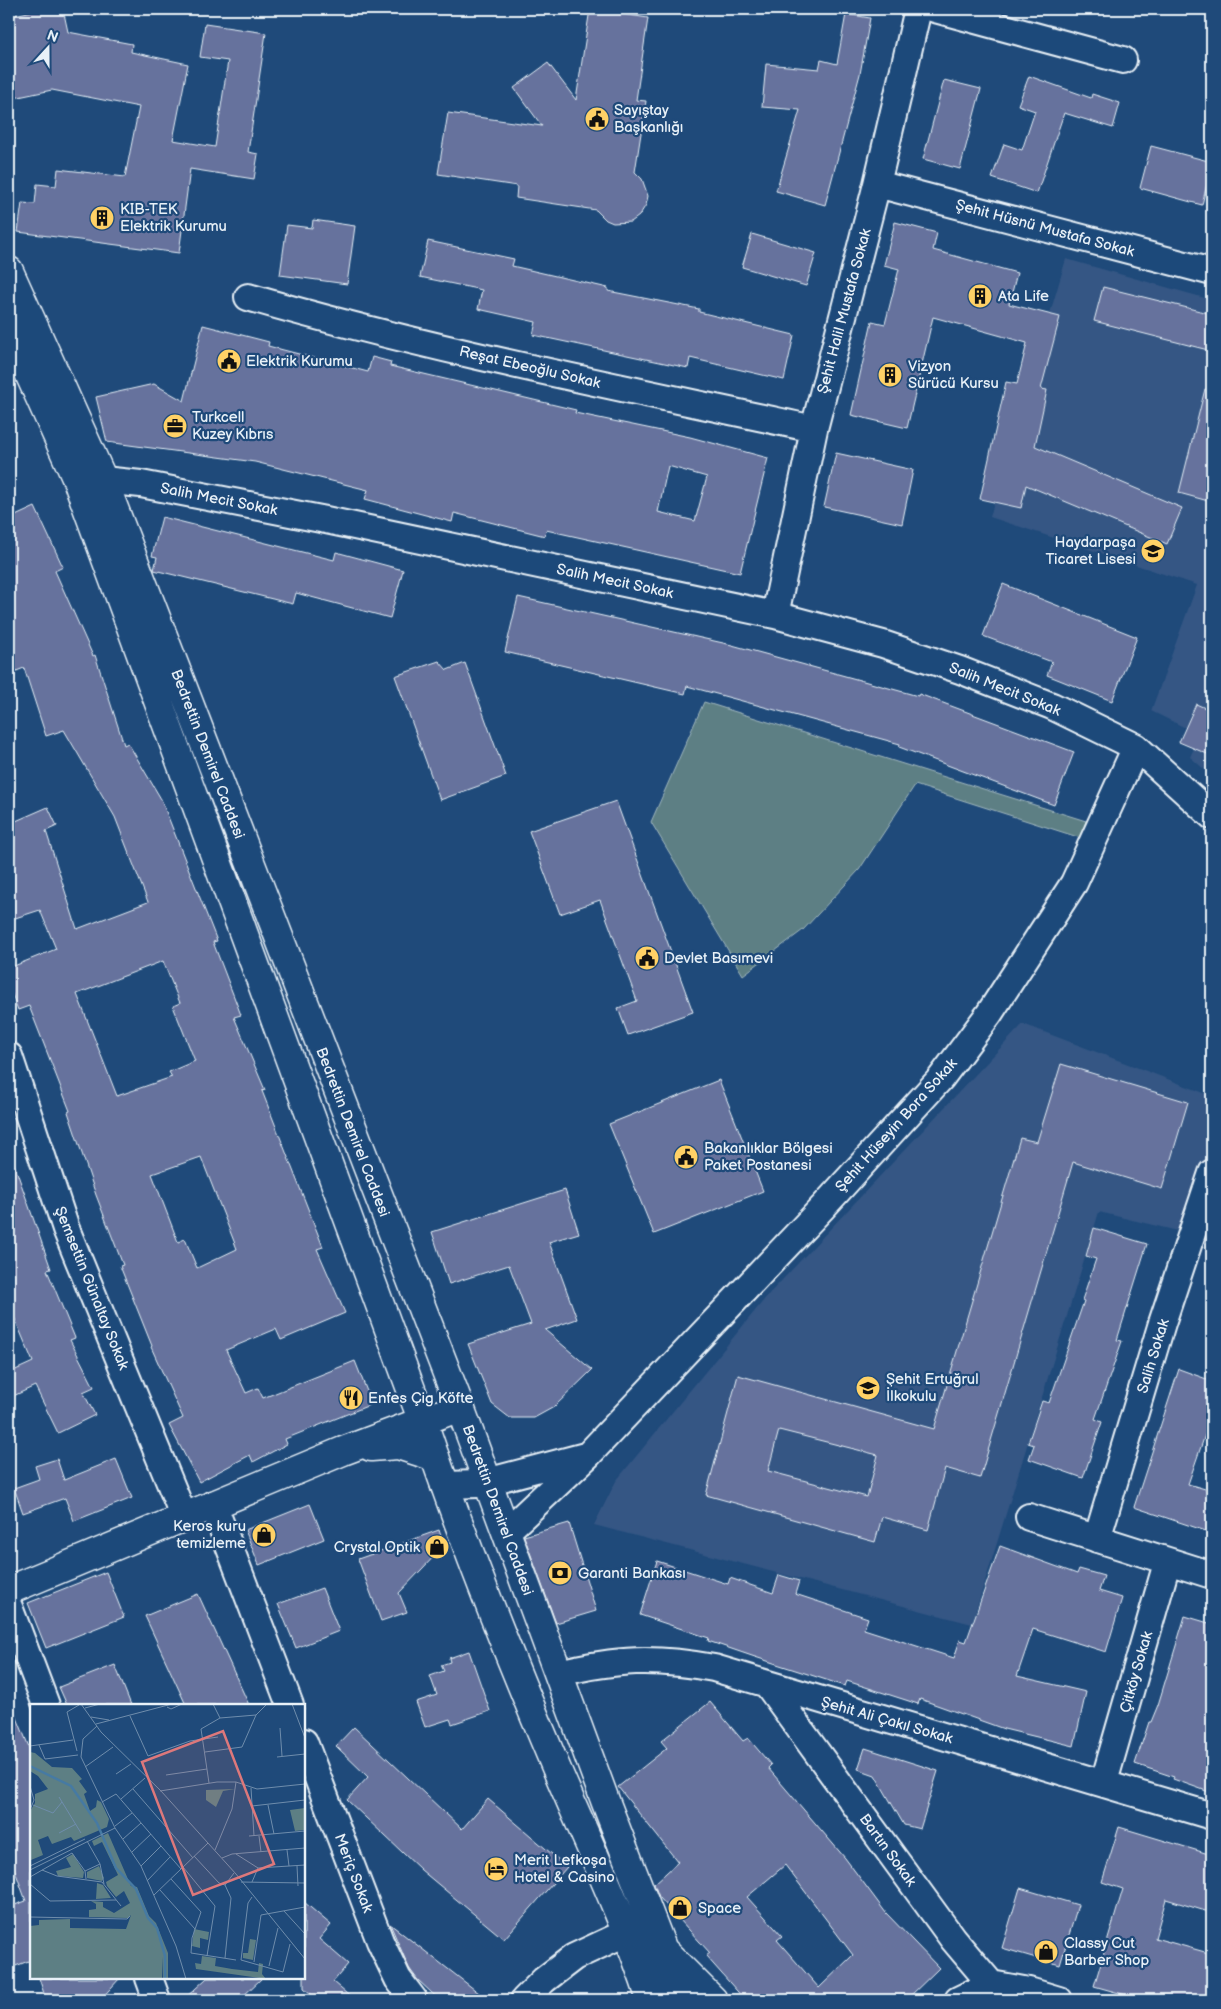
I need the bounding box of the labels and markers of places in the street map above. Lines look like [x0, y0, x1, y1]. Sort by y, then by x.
place label: Sayıştay Başkanlığı [614, 101, 683, 137]
public building icon: Sayıştay Başkanlığı [584, 106, 610, 132]
place label: KIB-TEK Elektrik Kurumu [120, 200, 227, 236]
building icon: KIB-TEK Elektrik Kurumu [89, 205, 115, 231]
building icon: Ata Life [967, 283, 993, 309]
place label: Ata Life [998, 287, 1049, 306]
public building icon: Elektrik Kurumu [216, 348, 242, 374]
place label: Elektrik Kurumu [246, 352, 353, 371]
place label: Vizyon Sürücü Kursu [908, 357, 999, 393]
building icon: Vizyon Sürücü Kursu [877, 362, 903, 388]
place label: Turkcell Kuzey Kıbrıs [192, 408, 274, 444]
office icon: Turkcell Kuzey Kıbrıs [162, 413, 188, 439]
place label: Haydarpaşa Ticaret Lisesi [1046, 533, 1136, 569]
school or university icon: Haydarpaşa Ticaret Lisesi [1140, 538, 1166, 564]
public building icon: Devlet Basımevi [634, 945, 660, 971]
place label: Devlet Basımevi [664, 949, 773, 968]
place label: Bakanlıklar Bölgesi Paket Postanesi [704, 1139, 833, 1175]
public building icon: Bakanlıklar Bölgesi Paket Postanesi [673, 1144, 699, 1170]
place label: Şehit Ertuğrul İlkokulu [886, 1370, 979, 1406]
school or university icon: Şehit Ertuğrul İlkokulu [855, 1375, 881, 1401]
restaurant icon: Enfes Çig Köfte [338, 1385, 364, 1411]
place label: Enfes Çig Köfte [368, 1389, 473, 1408]
place label: Keros kuru temizleme [173, 1517, 246, 1553]
shop icon: Keros kuru temizleme [251, 1522, 277, 1548]
shop icon: Crystal Optik [424, 1534, 450, 1560]
place label: Crystal Optik [334, 1538, 421, 1557]
bank icon: Garanti Bankası [547, 1560, 573, 1586]
place label: Garanti Bankası [578, 1564, 686, 1583]
place label: Merit Lefkoşa Hotel & Casino [514, 1851, 615, 1887]
hotel icon: Merit Lefkoşa Hotel & Casino [483, 1856, 509, 1882]
shop icon: Space [667, 1895, 693, 1921]
place label: Space [698, 1899, 741, 1918]
place label: Classy Cut Barber Shop [1064, 1934, 1150, 1970]
shop icon: Classy Cut Barber Shop [1033, 1939, 1059, 1965]

